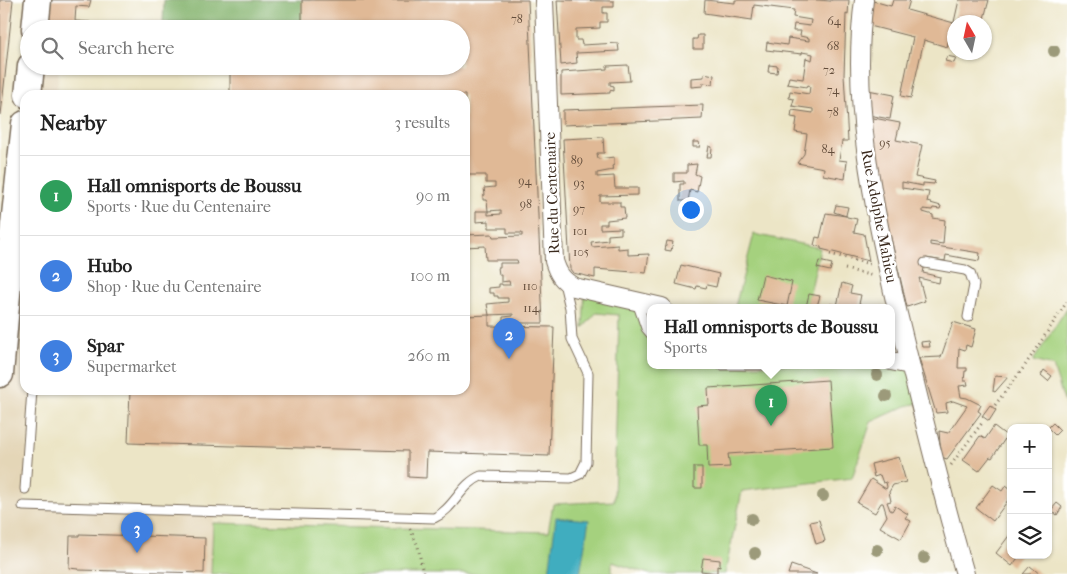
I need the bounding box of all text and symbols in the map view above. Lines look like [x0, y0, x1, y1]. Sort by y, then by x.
house number: 78 [511, 12, 523, 26]
house number: 64 [827, 14, 842, 28]
north arrow [947, 15, 992, 60]
search box [20, 20, 470, 75]
icon: search [38, 34, 66, 62]
text: Search here [78, 37, 174, 59]
house number: 68 [827, 39, 839, 53]
house number: 72 [823, 63, 835, 77]
house number: 74 [827, 83, 840, 97]
house number: 78 [827, 105, 839, 119]
text: Nearby [40, 111, 106, 135]
text: 3 results [394, 113, 450, 132]
street label: Rue du Centenaire [541, 131, 563, 254]
house number: 95 [879, 136, 891, 150]
house number: 84 [821, 142, 835, 156]
street label: Rue Adolphe Mahieu [857, 148, 901, 285]
house number: 89 [571, 153, 583, 167]
house number: 94 [518, 174, 533, 188]
text: Hall omnisports de Boussu [87, 175, 301, 197]
house number: 93 [573, 176, 585, 190]
text: 1 [53, 186, 59, 205]
text: 90 m [416, 186, 450, 205]
text: Sports · Rue du Centenaire [87, 197, 271, 216]
house number: 98 [520, 197, 532, 211]
your location [678, 197, 704, 223]
house number: 97 [573, 202, 585, 216]
house number: 101 [572, 224, 588, 238]
house number: 105 [573, 245, 589, 259]
text: Hubo [87, 255, 132, 277]
text: 2 [52, 266, 60, 285]
text: 100 m [410, 266, 450, 285]
text: Shop · Rue du Centenaire [87, 277, 261, 296]
house number: 110 [522, 279, 538, 293]
house number: 114 [523, 301, 540, 315]
popup [647, 304, 895, 369]
text: Hall omnisports de Boussu [664, 316, 878, 338]
pin: 2 [493, 318, 525, 359]
text: Spar [87, 335, 124, 357]
text: Sports [664, 338, 707, 357]
text: 3 [53, 346, 59, 365]
text: 260 m [408, 346, 450, 365]
text: Supermarket [87, 357, 177, 376]
pin: 1 [755, 385, 787, 426]
map controls [1007, 424, 1052, 559]
button: + [1007, 424, 1052, 469]
button: − [1007, 469, 1052, 514]
pin: 3 [121, 512, 153, 553]
button: layers [1007, 514, 1052, 559]

